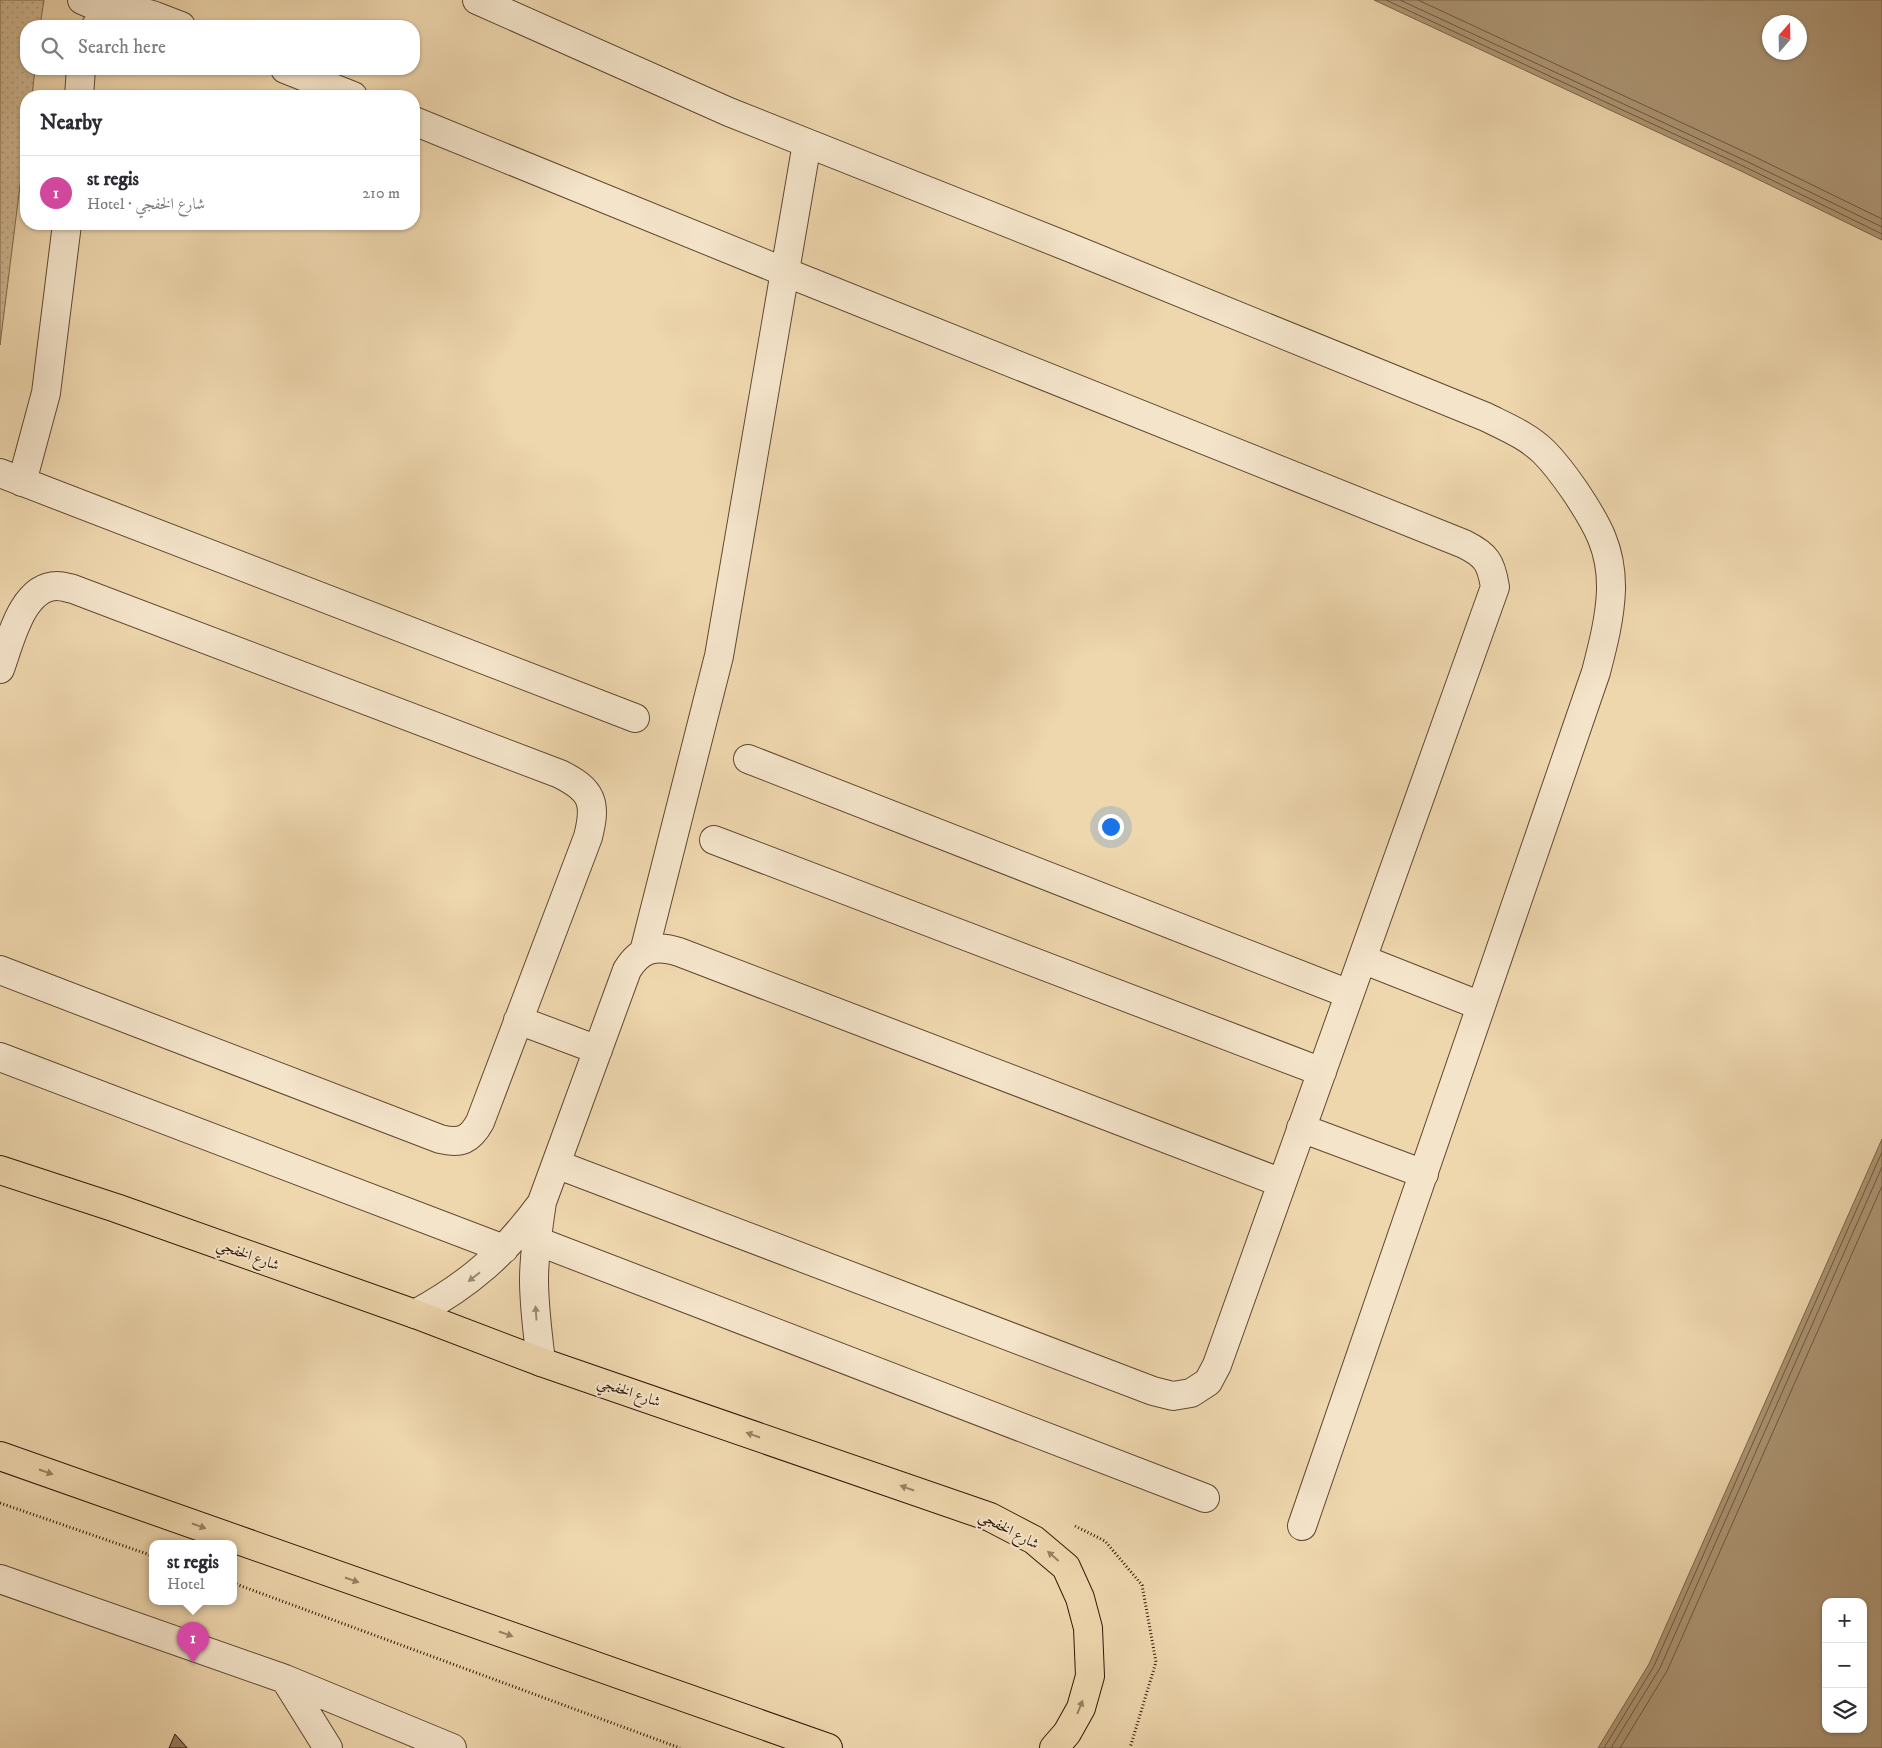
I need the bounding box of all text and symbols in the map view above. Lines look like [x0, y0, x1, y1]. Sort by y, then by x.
north arrow [1762, 15, 1807, 60]
search box [20, 20, 420, 75]
icon: search [38, 34, 66, 62]
text: Search here [78, 36, 166, 59]
text: Nearby [40, 110, 102, 136]
text: st regis [87, 168, 139, 191]
text: 1 [53, 183, 59, 203]
text: 210 m [362, 183, 400, 203]
text: Hotel · شارع الخفجي [87, 194, 205, 214]
your location [1098, 814, 1124, 840]
street label: شارع الخفجي [213, 1235, 282, 1279]
one-way arrow [468, 1271, 481, 1282]
one-way arrow [531, 1305, 539, 1321]
street label: شارع الخفجي [594, 1372, 663, 1415]
one-way arrow [746, 1431, 761, 1438]
one-way arrow [39, 1468, 54, 1476]
one-way arrow [899, 1484, 914, 1492]
street label: شارع الخفجي [974, 1506, 1042, 1557]
one-way arrow [192, 1522, 207, 1530]
popup [149, 1540, 237, 1605]
text: st regis [167, 1551, 219, 1574]
one-way arrow [1046, 1551, 1059, 1562]
text: Hotel [167, 1574, 205, 1594]
one-way arrow [345, 1577, 360, 1584]
map controls [1822, 1598, 1867, 1733]
button: + [1822, 1598, 1867, 1643]
pin: 1 [177, 1622, 209, 1663]
one-way arrow [498, 1631, 513, 1638]
button: − [1822, 1643, 1867, 1688]
button: layers [1822, 1688, 1867, 1733]
one-way arrow [1076, 1699, 1084, 1714]

